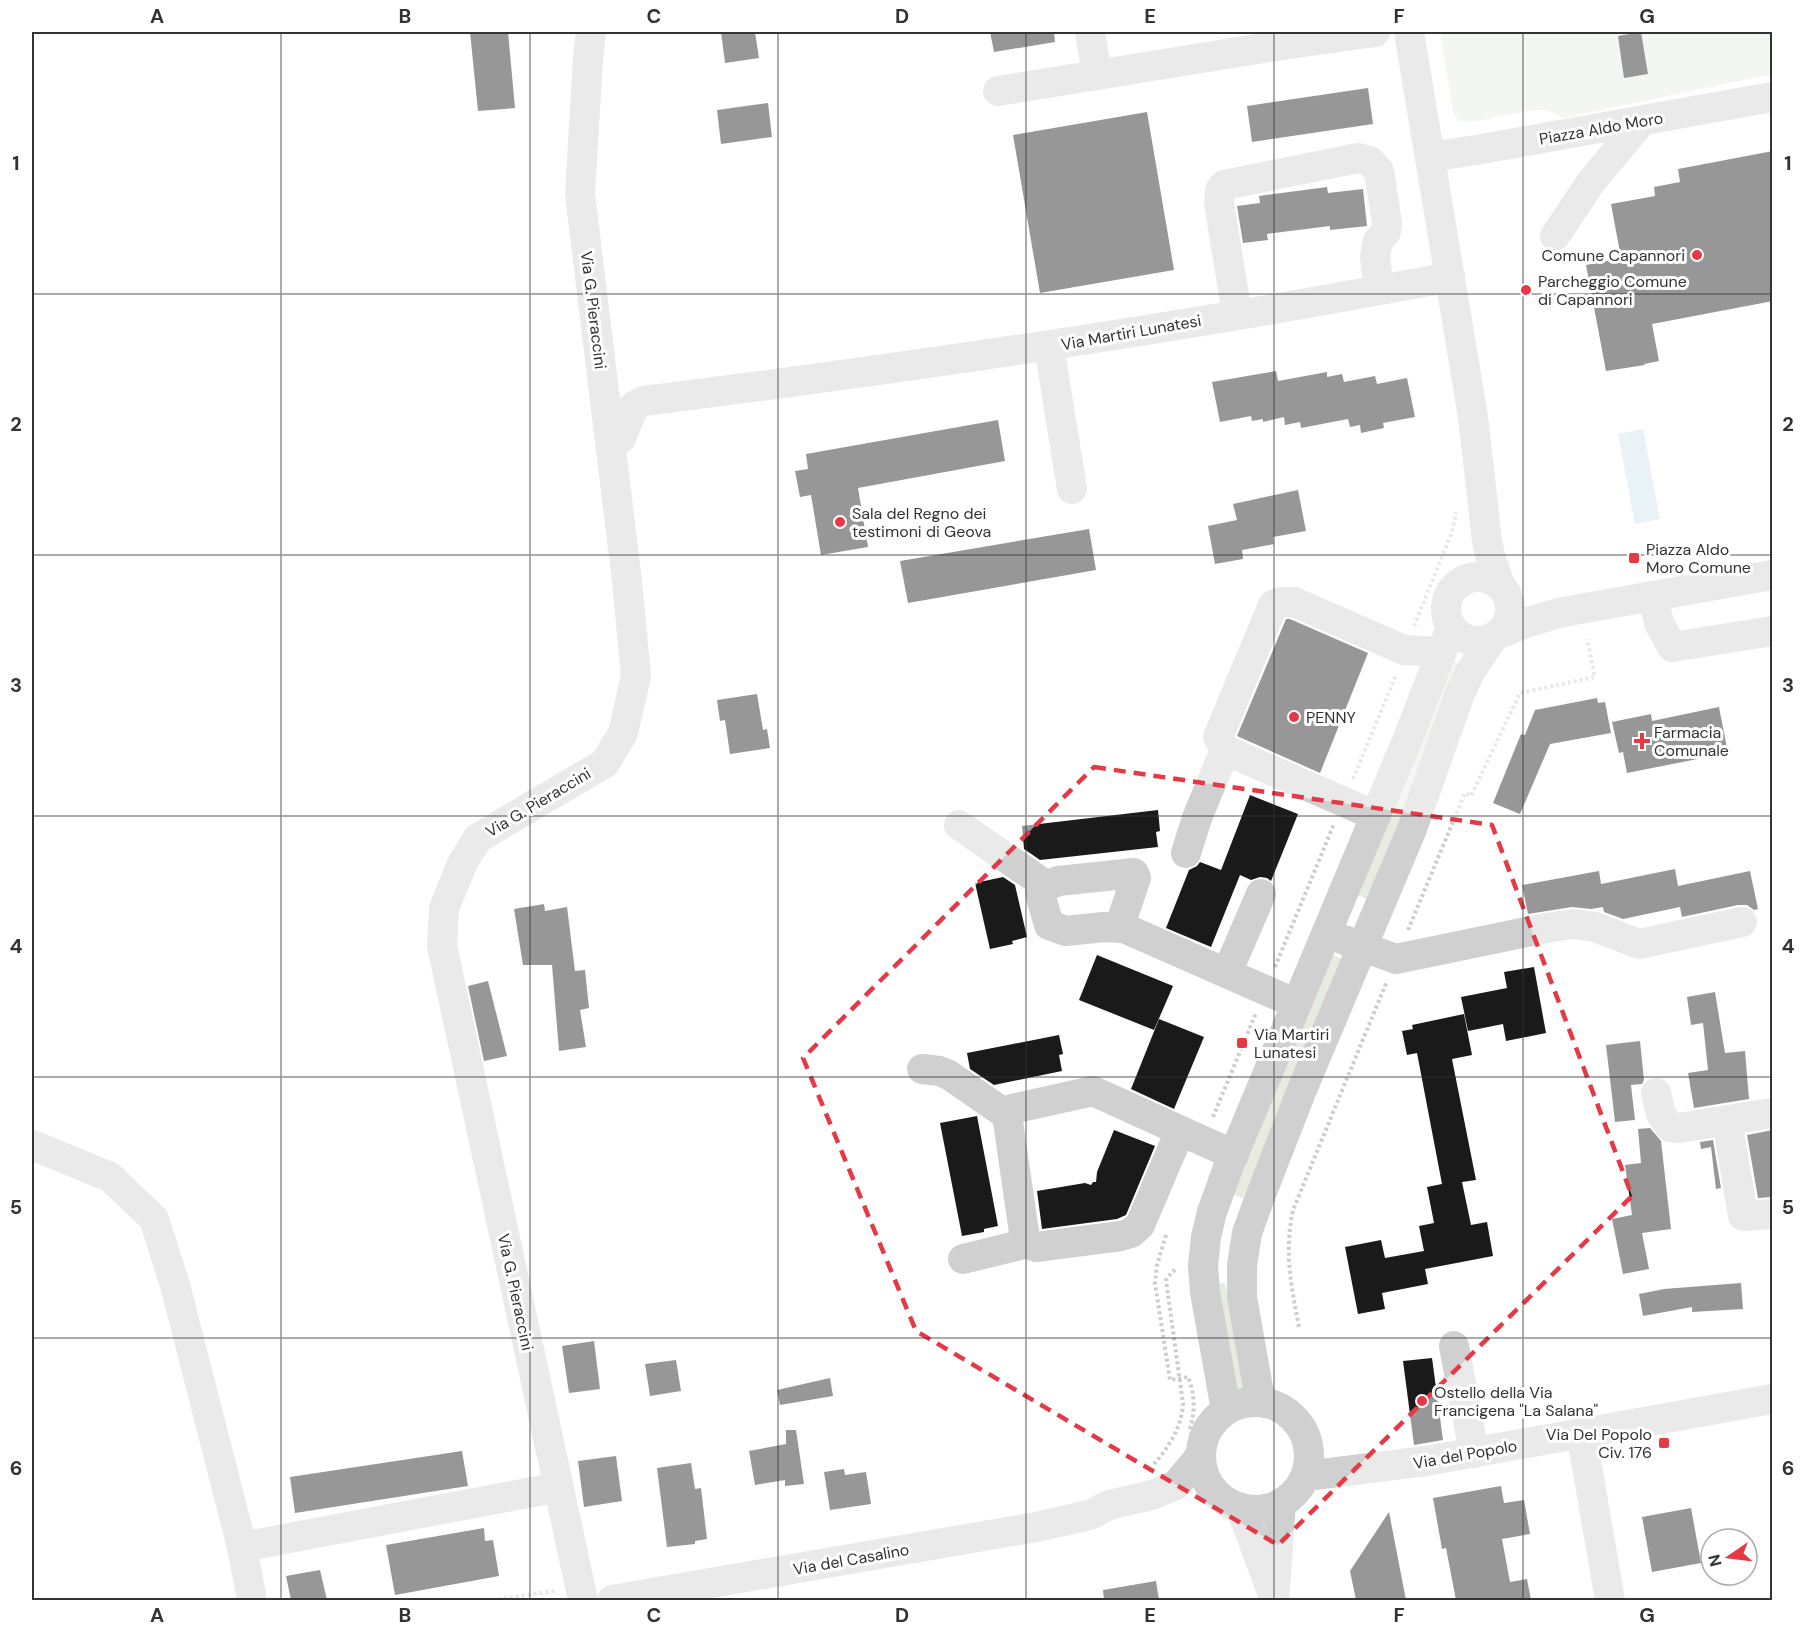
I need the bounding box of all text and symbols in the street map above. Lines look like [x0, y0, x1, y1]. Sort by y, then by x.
text: A [150, 3, 164, 29]
text: B [399, 3, 411, 29]
text: C [647, 3, 661, 29]
text: D [895, 3, 909, 29]
text: E [1144, 3, 1156, 29]
text: F [1393, 3, 1405, 29]
text: G [1639, 3, 1655, 29]
street label: Piazza Aldo Moro [1537, 107, 1665, 150]
text: 1 [12, 150, 20, 176]
text: 1 [1784, 150, 1792, 176]
place label: Comune Capannori [1542, 245, 1685, 266]
marker: Comune Capannori [1690, 248, 1704, 262]
street label: Via G. Pieraccini [576, 250, 611, 370]
place label: Parcheggio Comune di Capannori [1538, 271, 1687, 310]
marker: Parcheggio Comune di Capannori [1519, 283, 1533, 297]
street label: Via Martiri Lunatesi [1059, 310, 1203, 355]
text: 2 [10, 411, 22, 437]
text: 2 [1782, 411, 1794, 437]
place label: Sala del Regno dei testimoni di Geova [852, 503, 991, 542]
marker: Sala del Regno dei testimoni di Geova [833, 515, 847, 529]
place label: Piazza Aldo Moro Comune [1646, 539, 1751, 578]
marker: Piazza Aldo Moro Comune [1627, 551, 1641, 565]
text: 3 [10, 672, 22, 698]
text: 3 [1782, 672, 1794, 698]
place label: PENNY [1306, 707, 1356, 728]
marker: PENNY [1287, 710, 1301, 724]
place label: Farmacia Comunale [1654, 722, 1729, 761]
marker: Farmacia Comunale [1635, 734, 1649, 748]
street label: Via G. Pieraccini [482, 763, 595, 842]
text: 4 [10, 933, 23, 959]
text: 4 [1782, 933, 1795, 959]
place label: Via Martiri Lunatesi [1254, 1024, 1329, 1063]
marker: Via Martiri Lunatesi [1235, 1036, 1249, 1050]
text: 5 [10, 1194, 22, 1220]
text: 5 [1782, 1194, 1794, 1220]
street label: Via G. Pieraccini [493, 1232, 538, 1353]
place label: Ostello della Via Francigena "La Salana" [1434, 1382, 1598, 1421]
marker: Ostello della Via Francigena "La Salana" [1415, 1394, 1429, 1408]
place label: Via Del Popolo Civ. 176 [1546, 1424, 1652, 1463]
street label: Via del Popolo [1411, 1435, 1519, 1474]
marker: Via Del Popolo Civ. 176 [1657, 1436, 1671, 1450]
text: 6 [10, 1455, 22, 1481]
text: 6 [1782, 1455, 1794, 1481]
north arrow [1699, 1527, 1759, 1587]
street label: Via del Casalino [791, 1539, 911, 1580]
text: N [1703, 1552, 1727, 1569]
text: A [150, 1602, 164, 1628]
text: B [399, 1602, 411, 1628]
text: C [647, 1602, 661, 1628]
text: D [895, 1602, 909, 1628]
text: E [1144, 1602, 1156, 1628]
text: F [1393, 1602, 1405, 1628]
text: G [1639, 1602, 1655, 1628]

